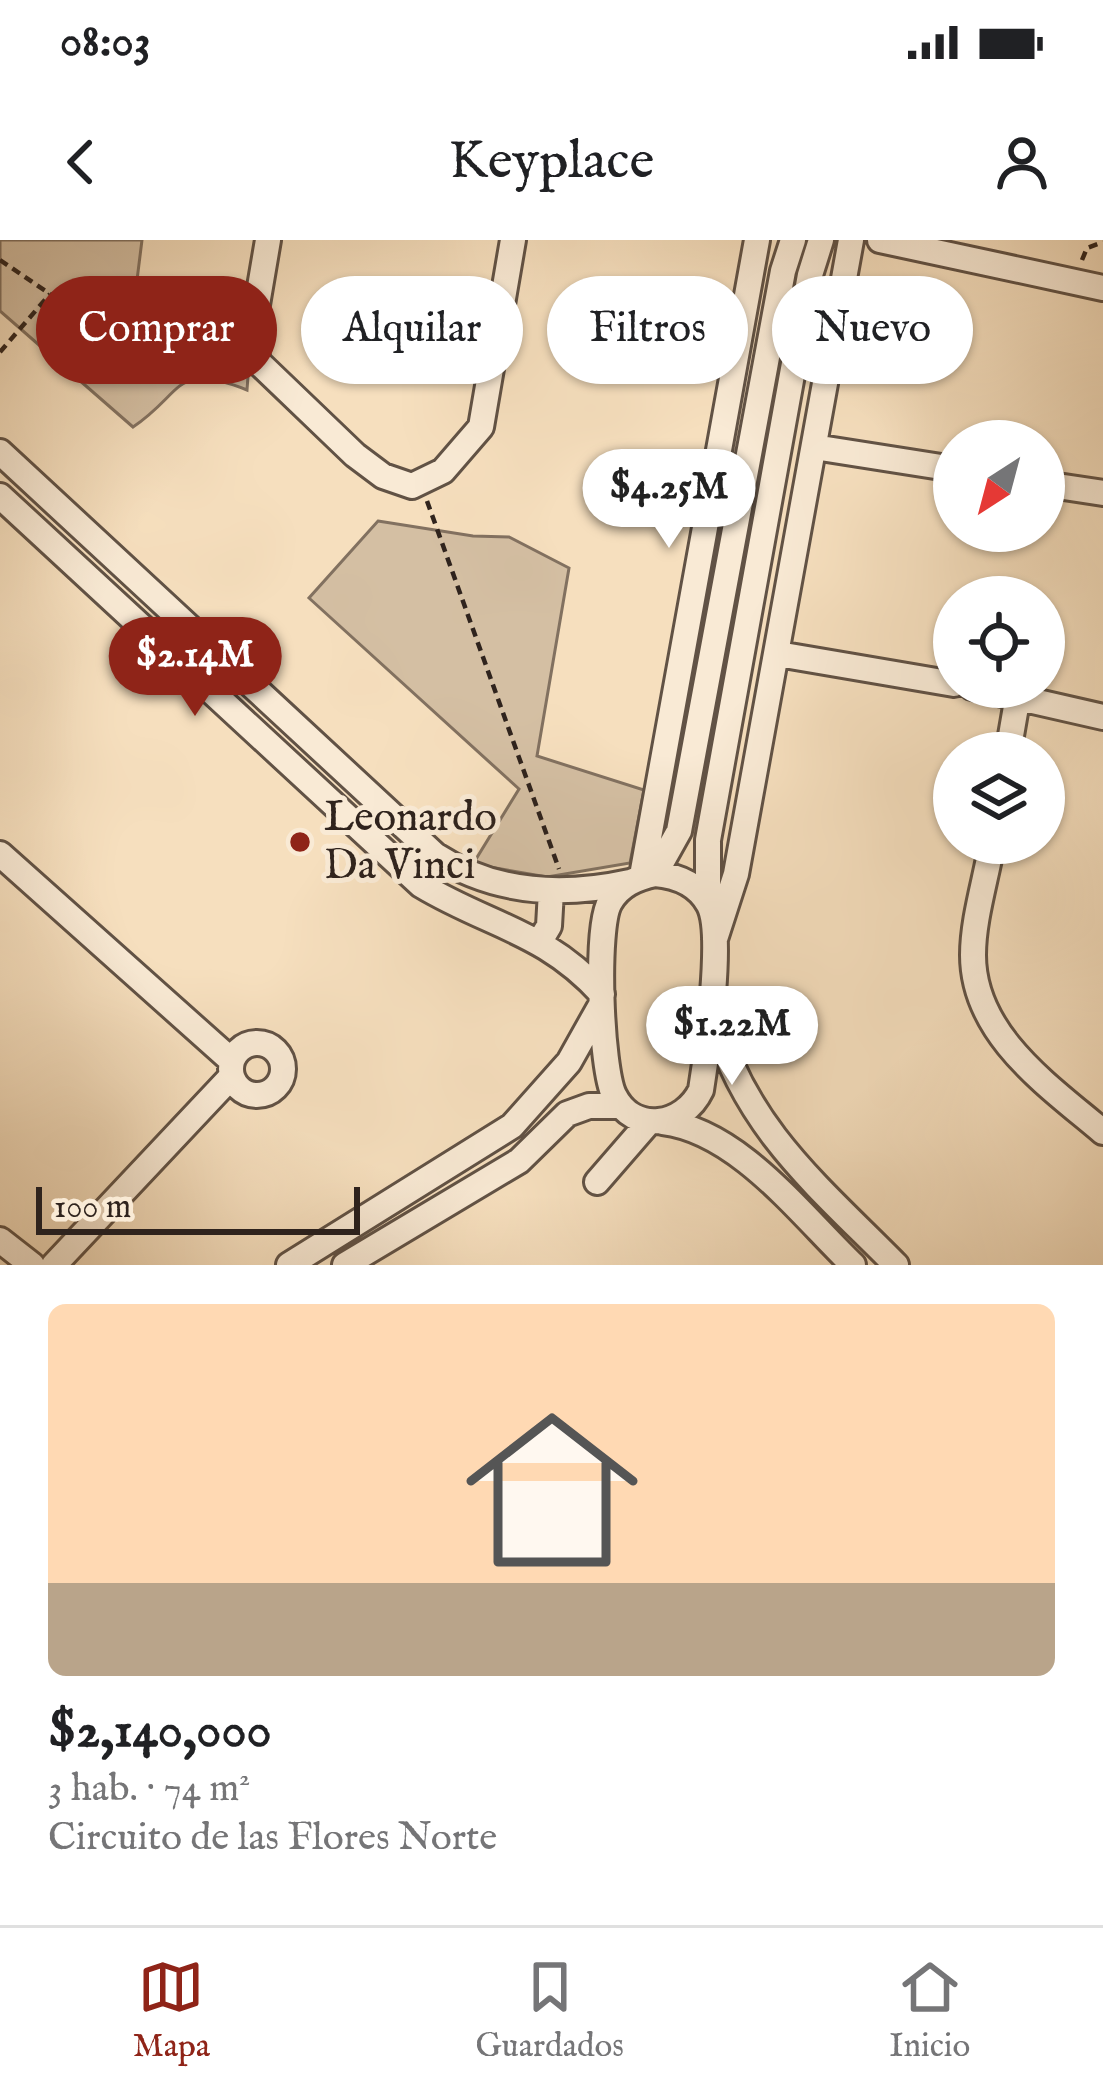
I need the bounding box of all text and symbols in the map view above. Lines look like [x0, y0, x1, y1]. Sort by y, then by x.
text: 08:03 [60, 14, 151, 71]
text: Keyplace [449, 128, 654, 197]
icon: back [48, 129, 114, 195]
icon: person [989, 129, 1055, 195]
chip: Comprar [36, 276, 277, 384]
chip: Alquilar [301, 276, 523, 384]
chip: Filtros [547, 276, 748, 384]
chip: Nuevo [772, 276, 973, 384]
north arrow [933, 420, 1065, 552]
map controls [933, 420, 1065, 864]
pin: $4.25M [571, 449, 767, 551]
text: $4.25M [610, 463, 728, 512]
button: locate [933, 576, 1065, 708]
pin: $2.14M [97, 617, 293, 719]
text: $2.14M [136, 631, 254, 680]
button: layers [933, 732, 1065, 864]
place label: Leonardo Da Vinci [324, 792, 497, 893]
marker: Leonardo Da Vinci [287, 829, 313, 855]
pin: $1.22M [634, 986, 830, 1088]
text: $1.22M [673, 1000, 791, 1049]
scale bar [36, 1181, 360, 1234]
text: 100 m [54, 1187, 131, 1229]
icon: home [444, 1382, 660, 1598]
text: $2,140,000 [48, 1700, 272, 1765]
text: 3 hab. · 74 m² [48, 1765, 250, 1814]
text: Circuito de las Flores Norte [48, 1814, 497, 1863]
tab: Mapa [133, 1954, 210, 2068]
tab: Guardados [475, 1954, 624, 2068]
tab: Inicio [889, 1954, 970, 2068]

